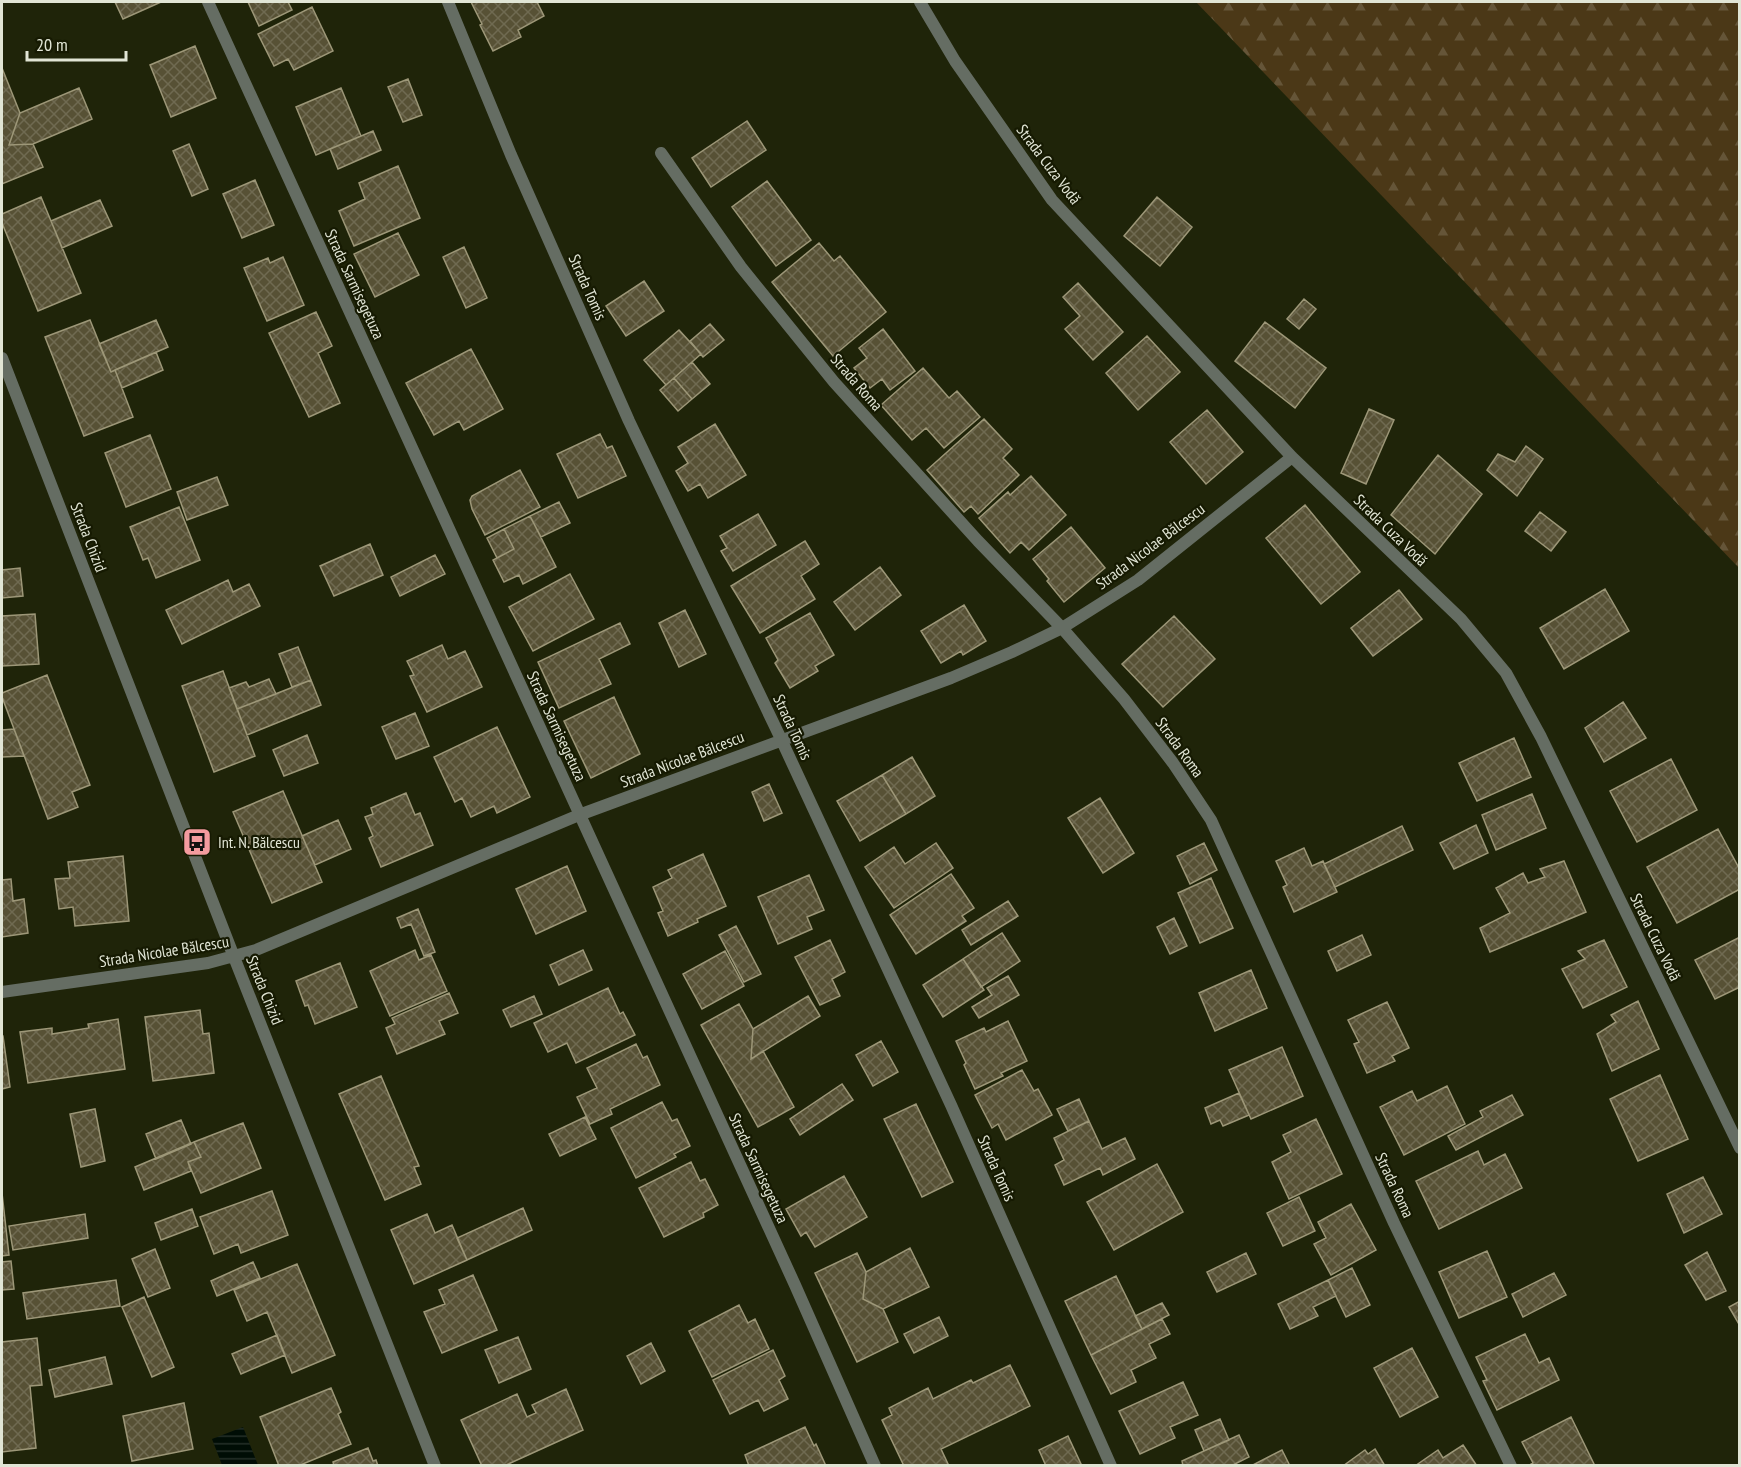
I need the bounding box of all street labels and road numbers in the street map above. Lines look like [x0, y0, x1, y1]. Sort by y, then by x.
street label: Strada Cuza Vodă [1012, 120, 1086, 208]
street label: Strada Sarmisegetuza [321, 226, 389, 342]
street label: Strada Tomis [565, 251, 611, 323]
street label: Strada Roma [827, 349, 887, 415]
street label: Strada Cuza Vodă [1350, 490, 1432, 570]
street label: Strada Chizid [67, 499, 111, 575]
street label: Strada Nicolae Bălcescu [1092, 499, 1208, 593]
street label: Strada Sarmisegetuza [523, 668, 591, 784]
street label: Strada Tomis [769, 691, 817, 763]
street label: Strada Roma [1151, 713, 1209, 781]
street label: Strada Nicolae Bălcescu [617, 726, 747, 792]
street label: Strada Cuza Vodă [1626, 890, 1686, 984]
street label: Strada Nicolae Bălcescu [98, 931, 230, 971]
street label: Strada Chizid [242, 953, 288, 1028]
street label: Strada Sarmisegetuza [725, 1110, 793, 1226]
street label: Strada Tomis [974, 1132, 1020, 1204]
street label: Strada Roma [1371, 1149, 1419, 1221]

